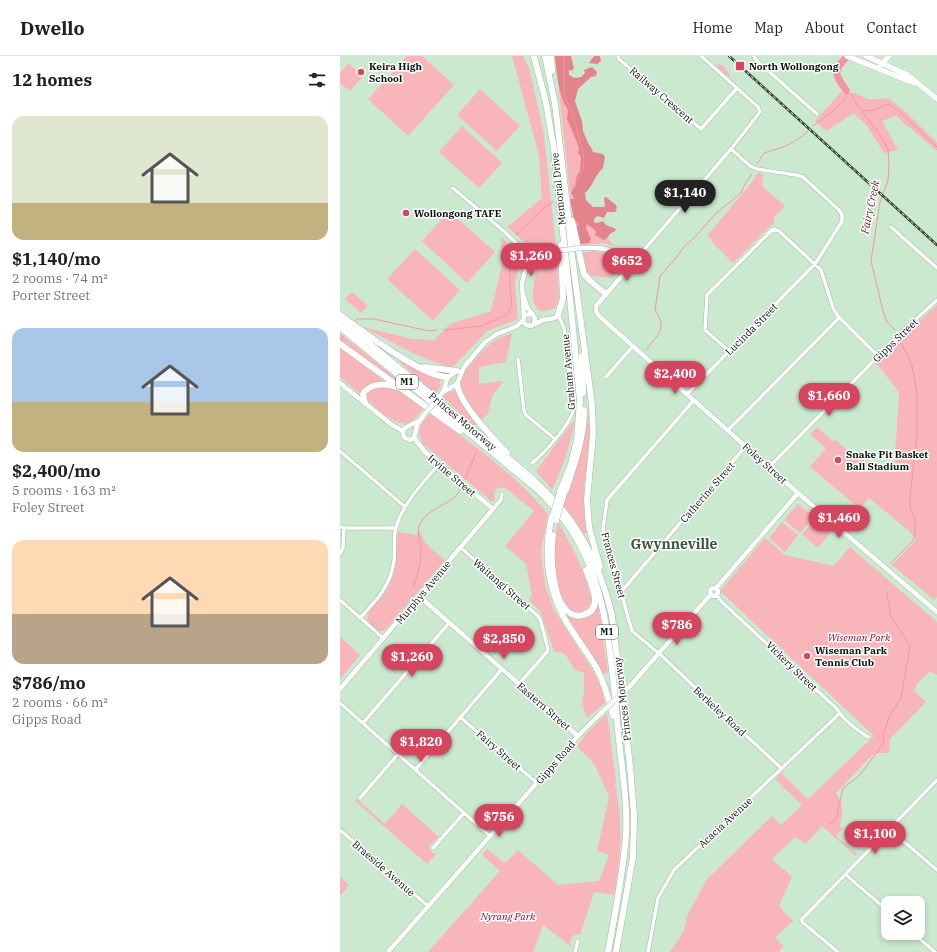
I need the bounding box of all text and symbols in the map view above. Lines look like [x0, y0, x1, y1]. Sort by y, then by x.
text: Dwello [20, 16, 85, 40]
text: Home [693, 19, 732, 37]
text: Map [754, 19, 783, 37]
text: About [805, 19, 844, 37]
text: Contact [866, 19, 917, 37]
place label: Keira High School [369, 60, 423, 85]
marker: North Wollongong [734, 60, 746, 72]
place label: North Wollongong [749, 60, 839, 73]
street label: Railway Crescent [627, 64, 697, 127]
marker: Keira High School [356, 67, 366, 77]
text: 12 homes [12, 69, 92, 91]
icon: filters [306, 69, 328, 91]
icon: home [134, 142, 206, 214]
street label: Memorial Drive [548, 152, 569, 226]
water label: Fairy Creek [857, 179, 883, 236]
pin: $1,140 [652, 180, 718, 214]
text: $1,140 [664, 184, 706, 201]
place label: Wollongong TAFE [414, 207, 502, 220]
marker: Wollongong TAFE [401, 208, 411, 218]
pin: $1,260 [498, 243, 564, 277]
text: $1,260 [510, 247, 552, 264]
text: $1,140/mo [12, 248, 101, 270]
pin: $652 [603, 248, 651, 282]
text: $652 [611, 252, 643, 269]
text: 2 rooms · 74 m² [12, 270, 108, 287]
text: Porter Street [12, 287, 90, 304]
street label: Lucinda Street [722, 300, 781, 358]
street label: Gipps Street [870, 315, 921, 365]
street label: Graham Avenue [559, 334, 578, 410]
icon: home [134, 354, 206, 426]
pin: $2,400 [642, 361, 708, 395]
text: $2,400 [654, 365, 696, 382]
road number: M1 [396, 375, 418, 389]
pin: $1,660 [796, 383, 862, 417]
text: $1,660 [808, 387, 850, 404]
street label: Princes Motorway [426, 389, 500, 454]
street label: Foley Street [740, 440, 790, 487]
place label: Snake Pit Basket Ball Stadium [846, 448, 928, 473]
street label: Irvine Street [425, 451, 479, 500]
marker: Snake Pit Basket Ball Stadium [833, 455, 843, 465]
street label: Catherine Street [677, 459, 738, 526]
text: $2,400/mo [12, 460, 101, 482]
text: 5 rooms · 163 m² [12, 482, 116, 499]
text: Foley Street [12, 499, 84, 516]
pin: $1,460 [806, 505, 872, 539]
text: $1,460 [818, 509, 860, 526]
street label: Frances Street [598, 531, 629, 600]
district label: Gwynneville [631, 535, 718, 553]
street label: Waitangi Street [470, 556, 533, 613]
street label: Murphys Avenue [393, 558, 454, 627]
icon: home [134, 566, 206, 638]
pin: $786 [653, 612, 701, 646]
text: $786 [661, 616, 693, 633]
road number: M1 [596, 625, 618, 639]
pin: $2,850 [471, 626, 537, 660]
text: $2,850 [483, 630, 525, 647]
park label: Wiseman Park [828, 631, 891, 644]
street label: Vickery Street [763, 639, 820, 694]
pin: $1,260 [379, 644, 445, 678]
place label: Wiseman Park Tennis Club [815, 644, 888, 669]
text: $1,260 [391, 648, 433, 665]
marker: Wiseman Park Tennis Club [802, 651, 812, 661]
street label: Princes Motorway [611, 656, 634, 742]
text: $786/mo [12, 672, 86, 694]
street label: Eastern Street [514, 680, 573, 733]
street label: Berkeley Road [691, 684, 749, 739]
text: 2 rooms · 66 m² [12, 694, 108, 711]
text: Gipps Road [12, 711, 82, 728]
street label: Fairy Street [474, 727, 524, 774]
pin: $1,820 [388, 729, 454, 763]
text: $1,820 [400, 733, 442, 750]
street label: Gipps Road [533, 738, 578, 787]
street label: Acacia Avenue [696, 794, 755, 851]
pin: $756 [475, 804, 523, 838]
text: $756 [483, 808, 515, 825]
pin: $1,100 [842, 821, 908, 855]
text: $1,100 [854, 825, 896, 842]
street label: Braeside Avenue [350, 838, 418, 899]
map controls [881, 896, 925, 940]
button: layers [881, 896, 925, 940]
park label: Nyrang Park [480, 910, 536, 923]

